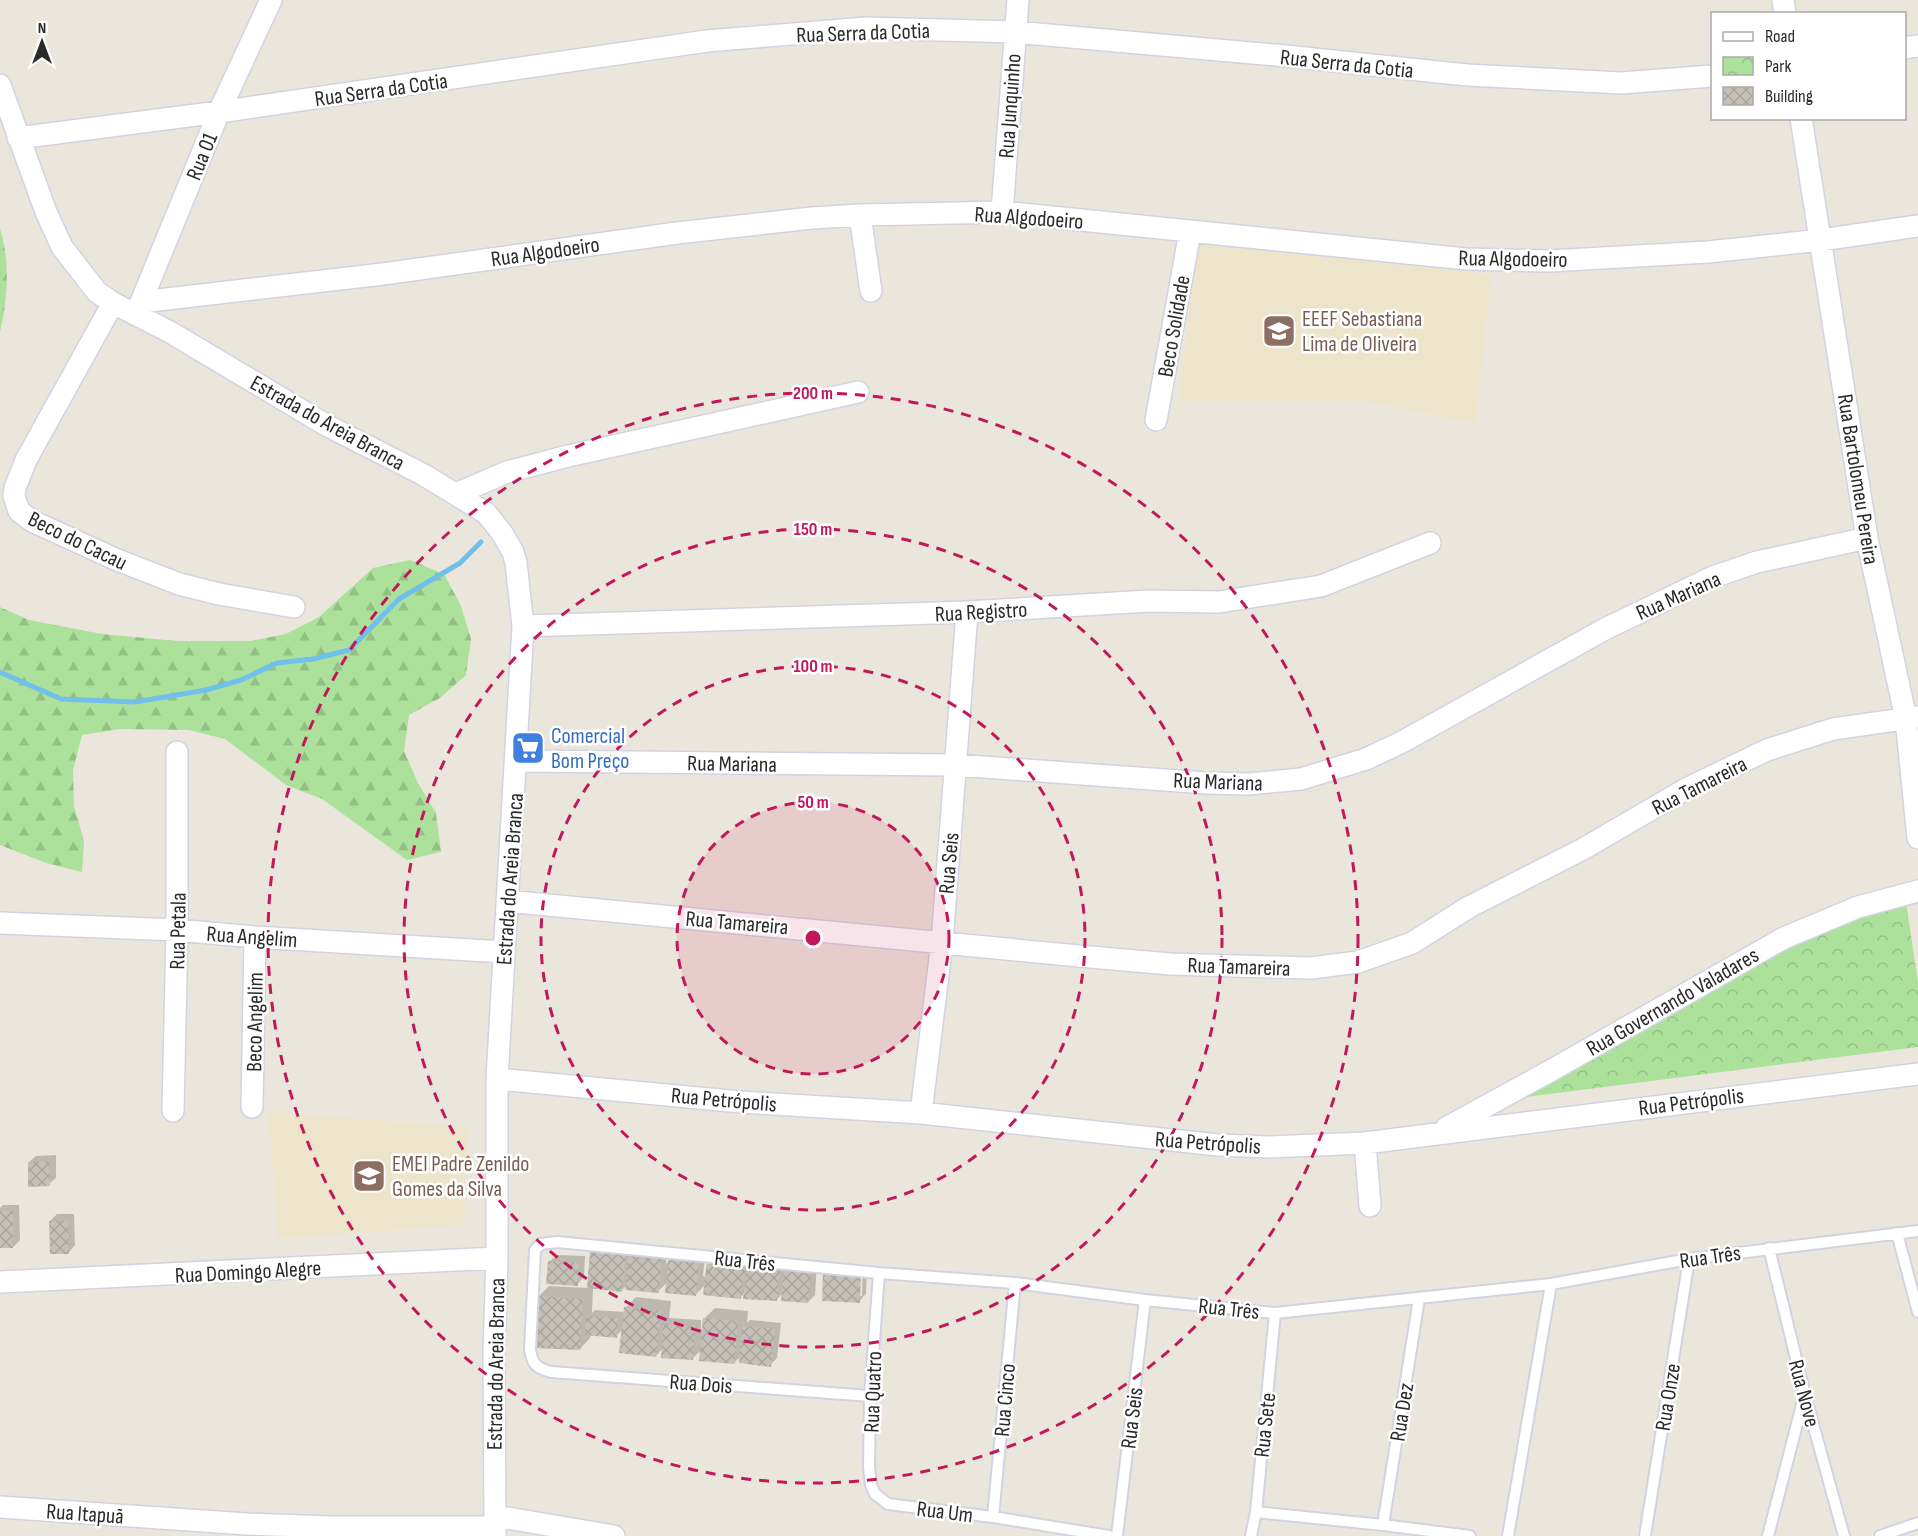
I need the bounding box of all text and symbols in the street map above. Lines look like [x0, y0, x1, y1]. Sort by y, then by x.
north arrow [12, 12, 72, 72]
legend [1711, 12, 1906, 120]
street label: Rua Serra da Cotia [796, 18, 930, 49]
text: N [38, 19, 46, 38]
text: Road [1765, 26, 1795, 47]
street label: Rua Serra da Cotia [1279, 44, 1415, 85]
street label: Rua Junquinho [993, 53, 1028, 159]
text: Park [1765, 56, 1791, 77]
street label: Rua Serra da Cotia [313, 68, 449, 113]
text: Building [1765, 86, 1813, 107]
street label: Rua 01 [181, 129, 224, 184]
street label: Rua Algodoeiro [973, 201, 1084, 236]
street label: Rua Algodoeiro [489, 232, 601, 273]
street label: Rua Algodoeiro [1458, 245, 1568, 274]
street label: Beco Solidade [1152, 273, 1197, 379]
place label: EEEF Sebastiana Lima de Oliveira [1302, 306, 1422, 358]
school or university icon: EEEF Sebastiana Lima de Oliveira [1261, 313, 1297, 349]
street label: Estrada do Areia Branca [245, 370, 409, 477]
text: 200 m [793, 383, 833, 404]
street label: Rua Bartolomeu Pereira [1831, 392, 1884, 566]
street label: Beco do Cacau [23, 506, 131, 577]
text: 150 m [794, 519, 832, 540]
street label: Rua Mariana [1632, 566, 1725, 627]
street label: Rua Registro [934, 597, 1028, 628]
text: 100 m [794, 656, 833, 677]
place label: Comercial Bom Preço [551, 723, 629, 775]
supermarket icon: Comercial Bom Preço [510, 730, 546, 766]
street label: Rua Mariana [687, 750, 777, 779]
street label: Rua Tamareira [1648, 751, 1752, 822]
street label: Rua Mariana [1173, 767, 1263, 798]
street label: Estrada do Areia Branca [491, 792, 530, 966]
text: 50 m [797, 792, 829, 813]
street label: Rua Seis [933, 831, 966, 895]
street label: Rua Petala [164, 892, 193, 970]
street label: Rua Tamareira [684, 906, 789, 941]
street label: Rua Angelim [206, 921, 298, 954]
centre of rings [803, 928, 823, 948]
street label: Rua Governando Valadares [1582, 942, 1764, 1063]
street label: Rua Tamareira [1187, 952, 1291, 983]
street label: Beco Angelim [241, 972, 270, 1072]
street label: Rua Petrópolis [670, 1082, 778, 1119]
street label: Rua Petrópolis [1637, 1083, 1746, 1122]
street label: Rua Petrópolis [1154, 1126, 1262, 1161]
place label: EMEI Padre Zenildo Gomes da Silva [392, 1151, 530, 1203]
school or university icon: EMEI Padre Zenildo Gomes da Silva [351, 1158, 387, 1194]
street label: Rua Três [1678, 1240, 1743, 1275]
street label: Rua Três [713, 1245, 777, 1278]
street label: Rua Domingo Alegre [174, 1255, 322, 1290]
street label: Estrada do Areia Branca [481, 1278, 512, 1450]
street label: Rua Três [1197, 1293, 1261, 1326]
street label: Rua Quatro [859, 1351, 888, 1433]
street label: Rua Nove [1782, 1357, 1825, 1430]
street label: Rua Cinco [989, 1362, 1022, 1438]
street label: Rua Onze [1650, 1362, 1687, 1433]
street label: Rua Dois [668, 1369, 733, 1400]
street label: Rua Dez [1385, 1381, 1420, 1443]
street label: Rua Seis [1115, 1386, 1150, 1450]
street label: Rua Sete [1249, 1391, 1282, 1459]
street label: Rua Um [915, 1496, 974, 1529]
street label: Rua Itapuã [45, 1498, 125, 1531]

